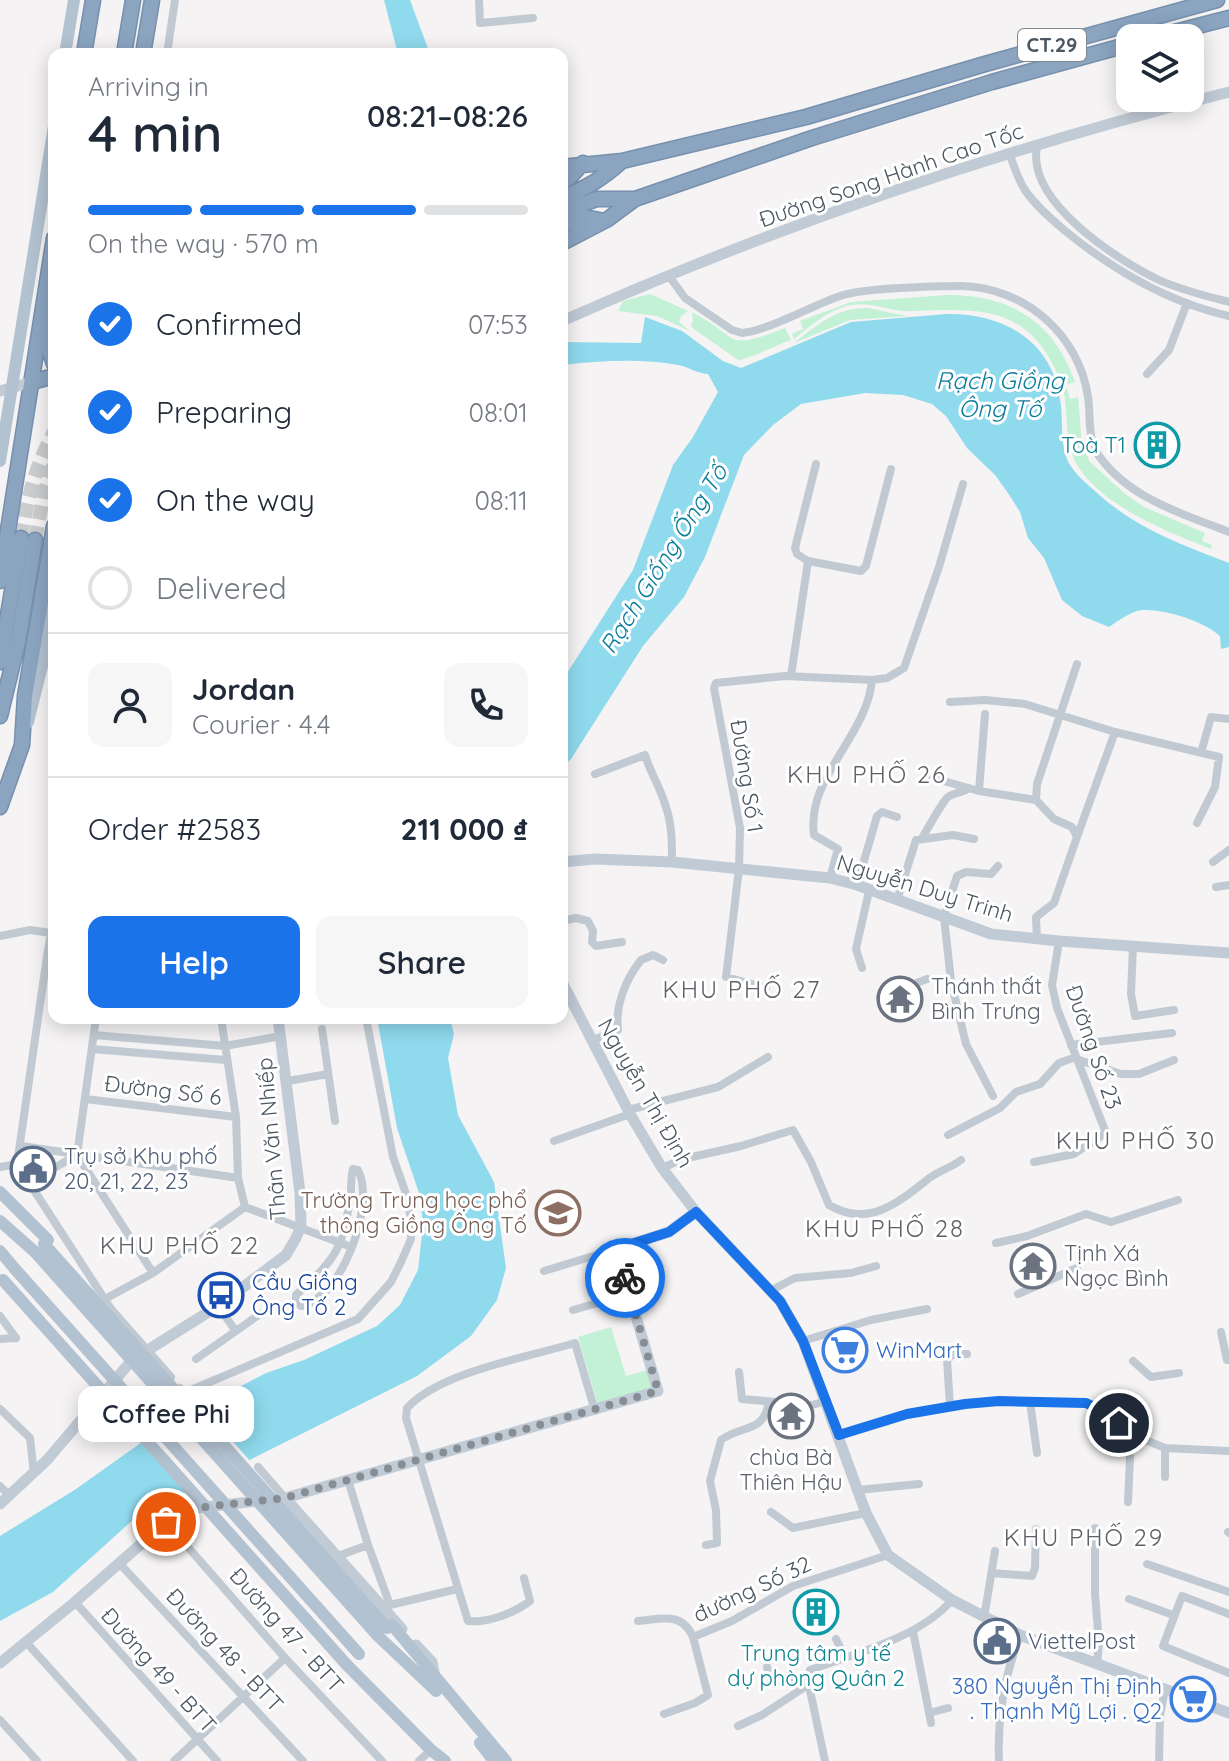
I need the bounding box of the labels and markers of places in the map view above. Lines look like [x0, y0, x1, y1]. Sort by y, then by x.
building icon: Toà T1 [1133, 421, 1181, 469]
place label: Toà T1 [1061, 431, 1126, 459]
place label: Thánh thất Bình Trưng [931, 972, 1042, 1025]
temple icon: Thánh thất Bình Trưng [876, 975, 924, 1023]
place label: Trụ sở Khu phố 20, 21, 22, 23 [64, 1142, 218, 1195]
public building icon: Trụ sở Khu phố 20, 21, 22, 23 [9, 1145, 57, 1193]
place label: Trường Trung học phổ thông Giồng Ông Tố [301, 1186, 527, 1239]
school or university icon: Trường Trung học phổ thông Giồng Ông Tố [534, 1189, 582, 1237]
place label: Tịnh Xá Ngọc Bình [1064, 1239, 1169, 1292]
temple icon: Tịnh Xá Ngọc Bình [1009, 1242, 1057, 1290]
place label: Cầu Giồng Ông Tố 2 [252, 1268, 358, 1321]
bus stop icon: Cầu Giồng Ông Tố 2 [197, 1271, 245, 1319]
supermarket icon: WinMart [821, 1326, 869, 1374]
place label: WinMart [876, 1336, 962, 1364]
callout: Coffee Phi [78, 1386, 254, 1442]
pin [1085, 1389, 1153, 1457]
temple icon: chùa Bà Thiên Hậu [767, 1392, 815, 1440]
place label: chùa Bà Thiên Hậu [739, 1443, 843, 1496]
pin [132, 1488, 200, 1556]
building icon: Trung tâm y tế dự phòng Quân 2 [792, 1588, 840, 1636]
public building icon: ViettelPost [973, 1617, 1021, 1665]
place label: ViettelPost [1028, 1627, 1136, 1655]
place label: Trung tâm y tế dự phòng Quân 2 [727, 1639, 905, 1692]
place label: 380 Nguyễn Thị Định . Thạnh Mỹ Lợi . Q2 [952, 1672, 1162, 1725]
supermarket icon: 380 Nguyễn Thị Định . Thạnh Mỹ Lợi . Q2 [1169, 1675, 1217, 1723]

